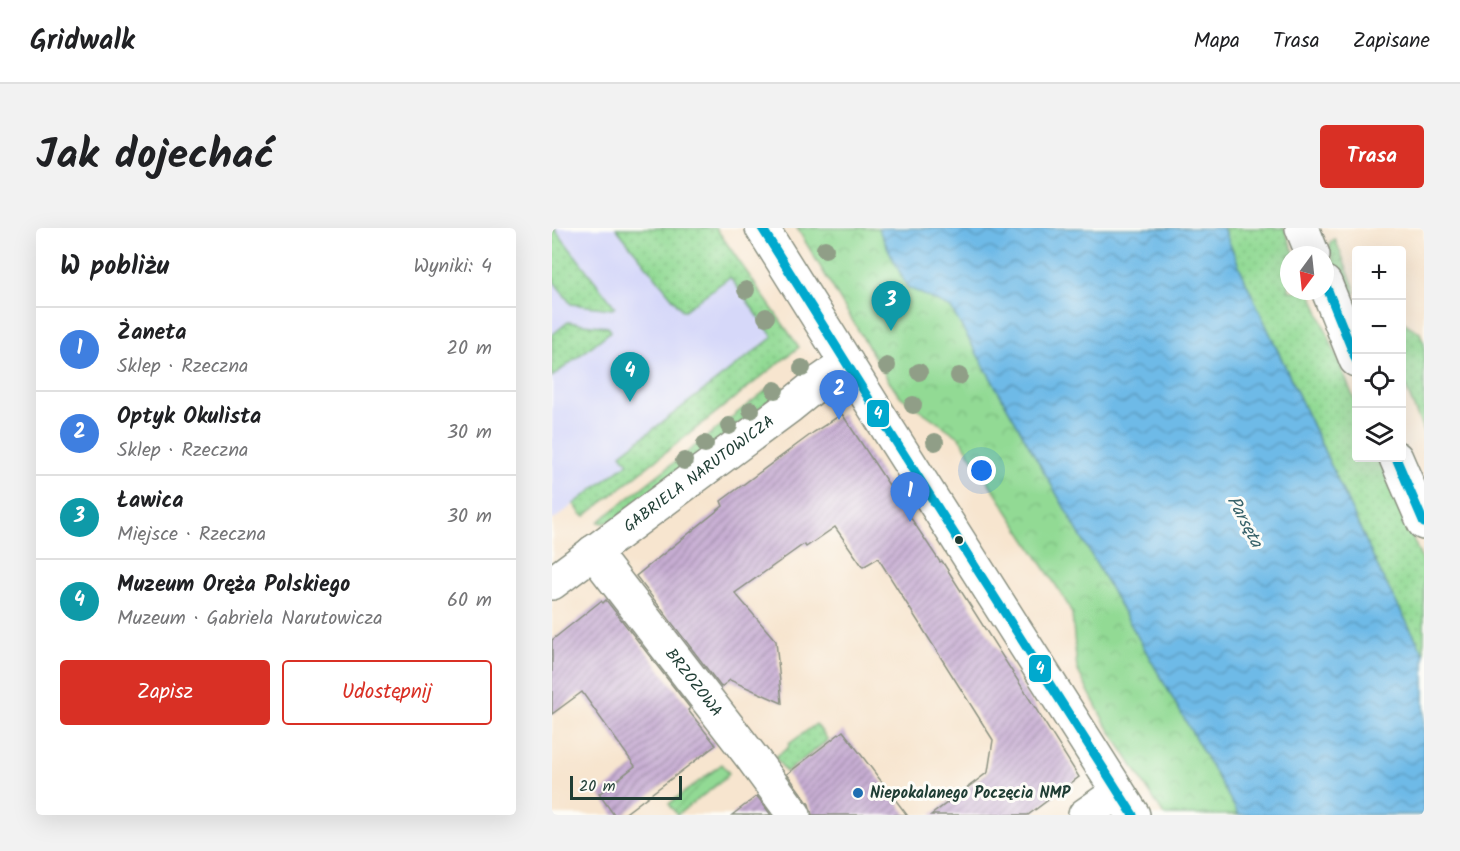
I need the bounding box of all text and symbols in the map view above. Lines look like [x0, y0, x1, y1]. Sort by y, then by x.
text: Gridwalk [30, 19, 135, 64]
text: Mapa [1194, 25, 1240, 58]
text: Trasa [1273, 25, 1320, 58]
text: Zapisane [1353, 25, 1430, 58]
text: Jak dojechać [36, 123, 274, 190]
button: Trasa [1320, 125, 1424, 188]
text: W pobliżu [60, 246, 169, 288]
north arrow [1280, 246, 1334, 300]
map controls [1352, 246, 1406, 462]
button: + [1352, 246, 1406, 300]
text: Wyniki: 4 [413, 251, 492, 283]
pin: 3 [872, 282, 910, 331]
button: − [1352, 300, 1406, 354]
text: Żaneta [117, 316, 187, 351]
text: 1 [76, 333, 83, 365]
text: 20 m [446, 333, 492, 365]
text: Sklep · Rzeczna [117, 351, 248, 383]
pin: 4 [610, 352, 650, 402]
button: locate [1352, 354, 1406, 408]
pin: 2 [820, 370, 858, 420]
line badge: 4 [866, 399, 890, 428]
text: Optyk Okulista [117, 400, 261, 435]
text: 4 [874, 402, 883, 427]
button: layers [1352, 408, 1406, 462]
street label: GABRIELA NARUTOWICZA [618, 409, 780, 538]
text: 2 [74, 417, 85, 449]
text: 30 m [447, 417, 492, 449]
text: Sklep · Rzeczna [117, 435, 248, 467]
your location [967, 456, 996, 485]
pin: 1 [890, 472, 930, 522]
text: Ławica [117, 484, 184, 519]
water label: Parsęta [1218, 491, 1270, 555]
text: 3 [74, 501, 85, 533]
text: 30 m [447, 501, 492, 533]
text: Miejsce · Rzeczna [117, 519, 266, 551]
unlabelled marker [953, 534, 965, 546]
text: Muzeum Oręża Polskiego [117, 568, 350, 603]
text: 4 [74, 585, 85, 617]
text: 60 m [447, 585, 492, 617]
text: Muzeum · Gabriela Narutowicza [117, 603, 383, 635]
street label: BRZOZOWA [659, 643, 729, 723]
line badge: 4 [1028, 654, 1052, 683]
text: 4 [1036, 657, 1045, 682]
button: Zapisz [60, 660, 270, 725]
button: Udostępnij [282, 660, 492, 725]
scale bar [570, 773, 682, 800]
text: 20 m [579, 774, 615, 799]
place label: Niepokalanego Poczęcia NMP [870, 781, 1072, 806]
marker: Niepokalanego Poczęcia NMP [851, 786, 865, 800]

